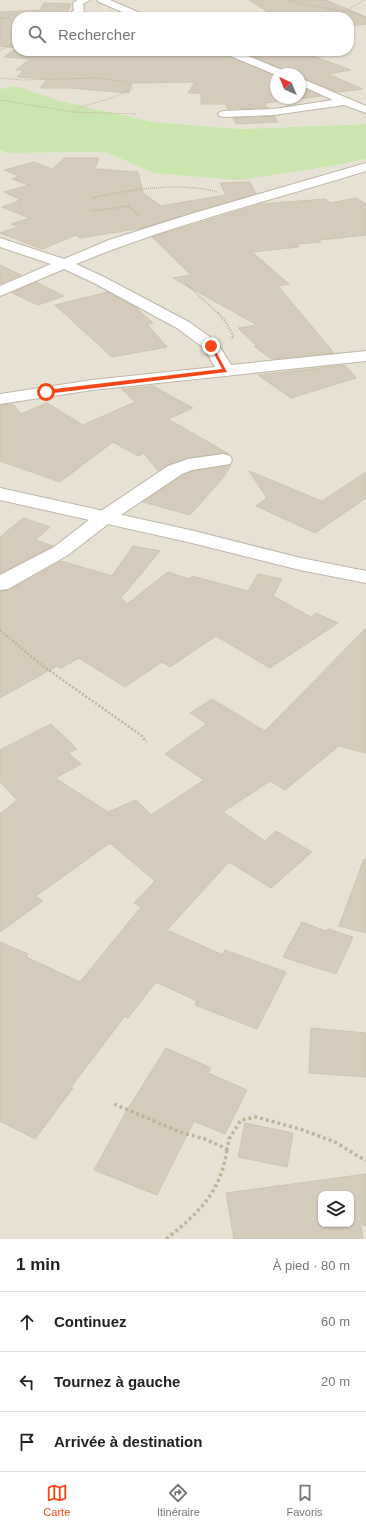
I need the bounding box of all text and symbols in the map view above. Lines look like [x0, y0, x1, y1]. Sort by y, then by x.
search box [12, 12, 354, 56]
icon: search [26, 23, 48, 45]
text: Rechercher [58, 26, 136, 43]
north arrow [270, 68, 306, 104]
route end [202, 337, 220, 355]
route start [37, 383, 55, 401]
map controls [318, 1191, 354, 1227]
button: layers [318, 1191, 354, 1227]
text: 1 min [16, 1255, 60, 1274]
text: À pied · 80 m [273, 1258, 350, 1273]
icon: ahead [16, 1311, 38, 1333]
text: Continuez [54, 1313, 127, 1330]
text: 60 m [321, 1314, 350, 1329]
icon: left [16, 1371, 38, 1393]
text: Tournez à gauche [54, 1373, 180, 1390]
text: 20 m [321, 1374, 350, 1389]
icon: arrive [16, 1431, 38, 1453]
text: Arrivée à destination [54, 1433, 202, 1450]
tab: Carte [43, 1482, 70, 1518]
tab: Itinéraire [157, 1482, 200, 1518]
tab: Favoris [287, 1482, 323, 1518]

